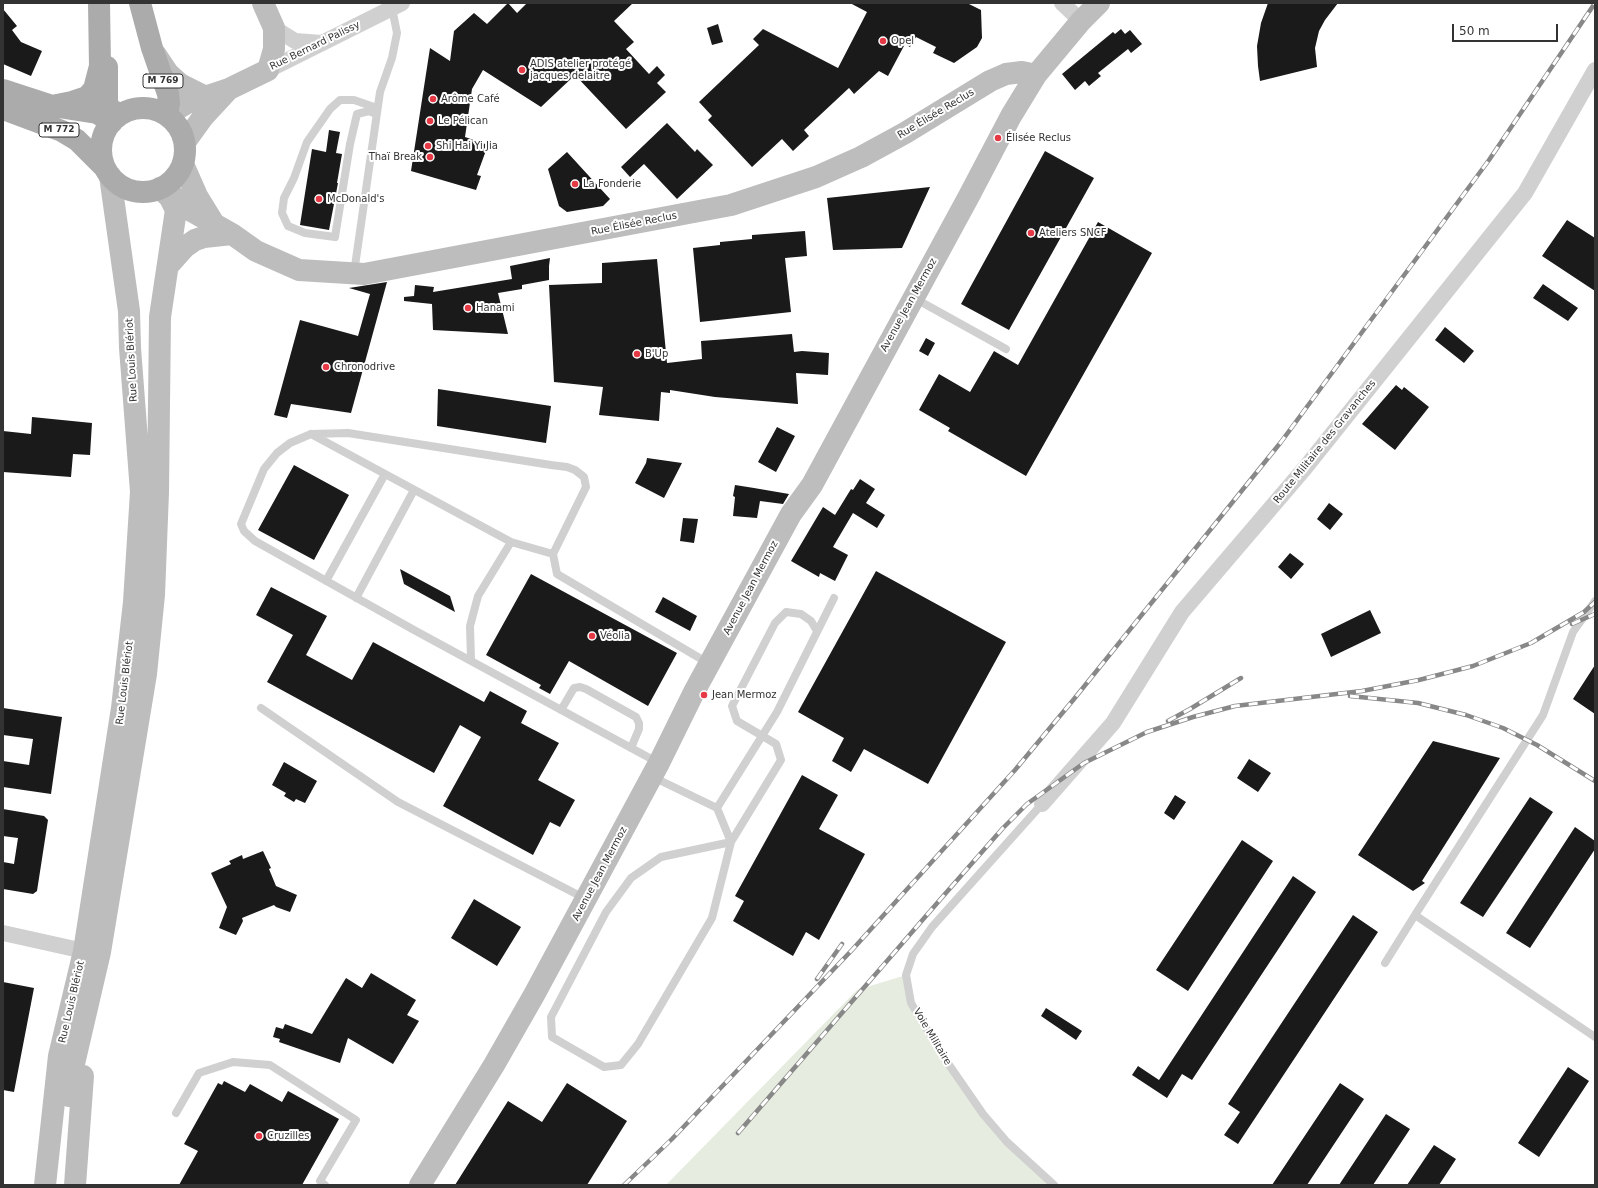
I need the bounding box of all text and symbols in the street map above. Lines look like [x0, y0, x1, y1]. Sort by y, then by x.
scale bar [1454, 16, 1560, 42]
street label: Rue Bernard Palissy [268, 19, 362, 73]
text: 50 m [1459, 24, 1490, 38]
place label: Opel [891, 35, 914, 47]
marker: Opel [878, 36, 888, 46]
place label: ADIS atelier protégé jacques delaitre [530, 58, 631, 82]
marker: ADIS atelier protégé jacques delaitre [517, 65, 527, 75]
road number: M 769 [143, 74, 183, 88]
street label: Rue Élisée Reclus [896, 86, 976, 142]
place label: Arôme Café [441, 93, 500, 105]
marker: Arôme Café [428, 94, 438, 104]
place label: Le Pélican [438, 115, 488, 127]
marker: Le Pélican [425, 116, 435, 126]
road number: M 772 [39, 123, 79, 137]
place label: Élisée Reclus [1006, 132, 1071, 144]
marker: Élisée Reclus [993, 133, 1003, 143]
place label: Shi Hai Yi Jia [436, 140, 498, 152]
marker: Shi Hai Yi Jia [423, 141, 433, 151]
place label: Thaï Break [369, 151, 422, 163]
marker: Thaï Break [425, 152, 435, 162]
place label: La Fonderie [583, 178, 641, 190]
marker: La Fonderie [570, 179, 580, 189]
place label: McDonald's [327, 193, 384, 205]
marker: McDonald's [314, 194, 324, 204]
street label: Rue Élisée Reclus [590, 210, 678, 238]
place label: Ateliers SNCF [1039, 227, 1107, 239]
marker: Ateliers SNCF [1026, 228, 1036, 238]
street label: Avenue Jean Mermoz [878, 256, 940, 354]
place label: Hanami [476, 302, 515, 314]
marker: Hanami [463, 303, 473, 313]
street label: Rue Louis Blériot [124, 318, 140, 402]
place label: B'Up [645, 348, 668, 360]
marker: B'Up [632, 349, 642, 359]
place label: Chronodrive [334, 361, 395, 373]
marker: Chronodrive [321, 362, 331, 372]
street label: Route Militaire des Gravanches [1271, 378, 1379, 506]
street label: Avenue Jean Mermoz [721, 539, 781, 637]
place label: Véolia [600, 630, 630, 642]
marker: Véolia [587, 631, 597, 641]
street label: Rue Louis Blériot [114, 641, 136, 725]
place label: Jean Mermoz [712, 689, 777, 701]
marker: Jean Mermoz [699, 690, 709, 700]
street label: Avenue Jean Mermoz [570, 825, 630, 923]
street label: Rue Louis Blériot [57, 960, 87, 1044]
street label: Voie Militaire [910, 1006, 954, 1068]
place label: Cruzilles [267, 1130, 309, 1142]
marker: Cruzilles [254, 1131, 264, 1141]

